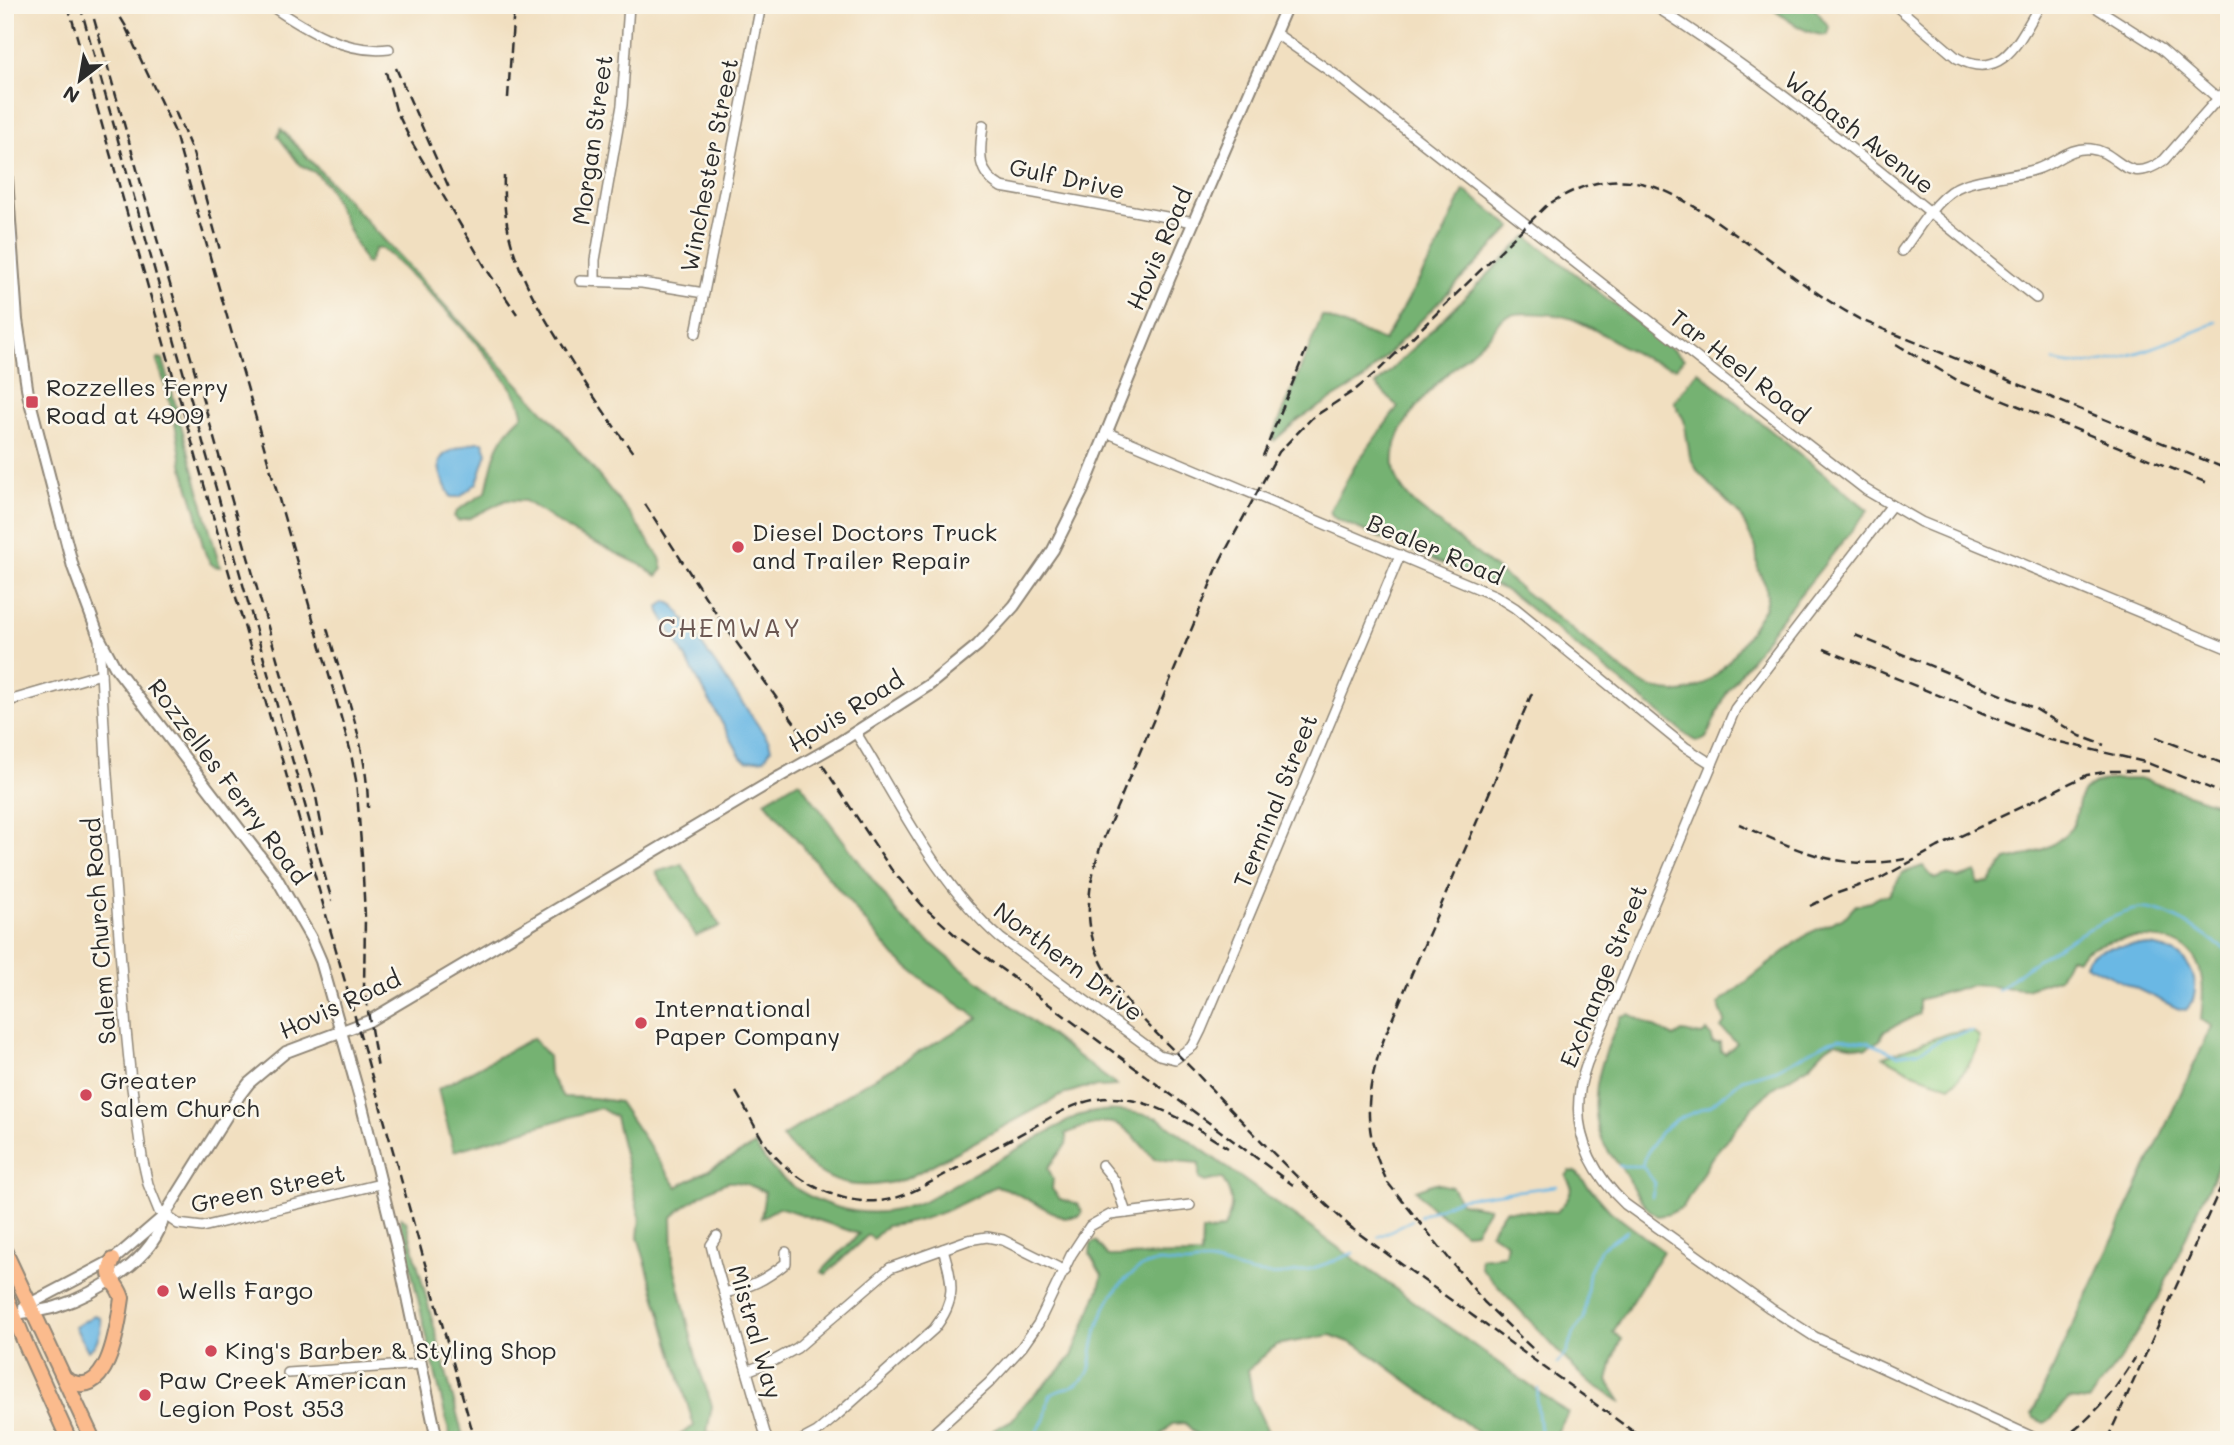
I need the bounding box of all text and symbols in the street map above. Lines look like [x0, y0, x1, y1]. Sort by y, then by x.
north arrow [46, 46, 116, 116]
street label: Morgan Street [564, 53, 619, 227]
street label: Winchester Street [673, 55, 744, 274]
street label: Wabash Avenue [1779, 64, 1941, 200]
text: N [58, 81, 84, 109]
street label: Gulf Drive [1007, 150, 1128, 205]
street label: Hovis Road [1119, 182, 1198, 315]
street label: Tar Heel Road [1664, 302, 1816, 430]
place label: Rozzelles Ferry Road at 4909 [46, 371, 228, 430]
marker: Rozzelles Ferry Road at 4909 [24, 394, 40, 410]
street label: Bealer Road [1363, 506, 1508, 591]
place label: Diesel Doctors Truck and Trailer Repair [752, 516, 997, 575]
marker: Diesel Doctors Truck and Trailer Repair [730, 539, 746, 555]
district label: CHEMWAY [658, 610, 802, 644]
street label: Hovis Road [782, 663, 909, 758]
street label: Rozzelles Ferry Road [142, 672, 317, 890]
street label: Terminal Street [1226, 709, 1324, 892]
street label: Salem Church Road [75, 817, 122, 1045]
street label: Exchange Street [1552, 879, 1653, 1072]
street label: Northern Drive [988, 894, 1150, 1027]
street label: Hovis Road [274, 962, 405, 1045]
place label: International Paper Company [655, 992, 840, 1051]
marker: International Paper Company [633, 1015, 649, 1031]
place label: Greater Salem Church [100, 1064, 260, 1123]
marker: Greater Salem Church [78, 1087, 94, 1103]
street label: Green Street [188, 1156, 348, 1219]
street label: Mistral Way [723, 1261, 790, 1402]
place label: Wells Fargo [177, 1274, 313, 1305]
marker: Wells Fargo [155, 1283, 171, 1299]
place label: King's Barber & Styling Shop [225, 1334, 557, 1365]
marker: King's Barber & Styling Shop [203, 1343, 219, 1359]
place label: Paw Creek American Legion Post 353 [159, 1364, 407, 1423]
marker: Paw Creek American Legion Post 353 [137, 1387, 153, 1403]

